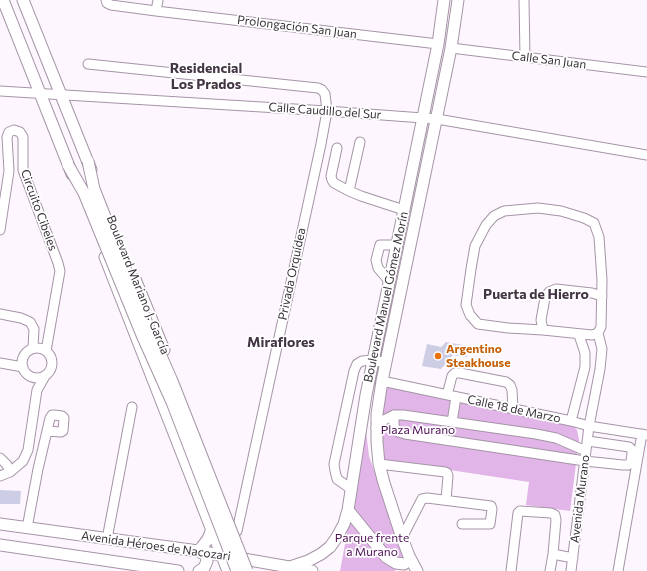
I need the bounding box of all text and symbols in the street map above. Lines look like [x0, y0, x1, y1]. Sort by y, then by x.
street label: Prolongación San Juan [236, 13, 358, 41]
street label: Calle San Juan [511, 48, 587, 72]
district label: Residencial Los Prados [170, 60, 242, 92]
street label: Calle Caudillo del Sur [268, 100, 382, 122]
street label: Circuito Cibeles [18, 167, 60, 253]
street label: Boulevard Manuel Gómez Morín [361, 210, 411, 384]
street label: Boulevard Mariano J. García [103, 213, 173, 357]
street label: Privada Orquídea [275, 227, 309, 321]
district label: Puerta de Hierro [483, 286, 589, 302]
district label: Miraflores [247, 334, 315, 350]
place label: Argentino Steakhouse [446, 342, 511, 370]
marker: Argentino Steakhouse [433, 351, 443, 361]
street label: Calle 18 de Marzo [466, 392, 562, 426]
park label: Plaza Murano [381, 423, 455, 437]
street label: Avenida Murano [567, 454, 593, 544]
street label: Avenida Héroes de Nacozari [80, 528, 232, 564]
park label: Parque frente a Murano [335, 531, 409, 559]

